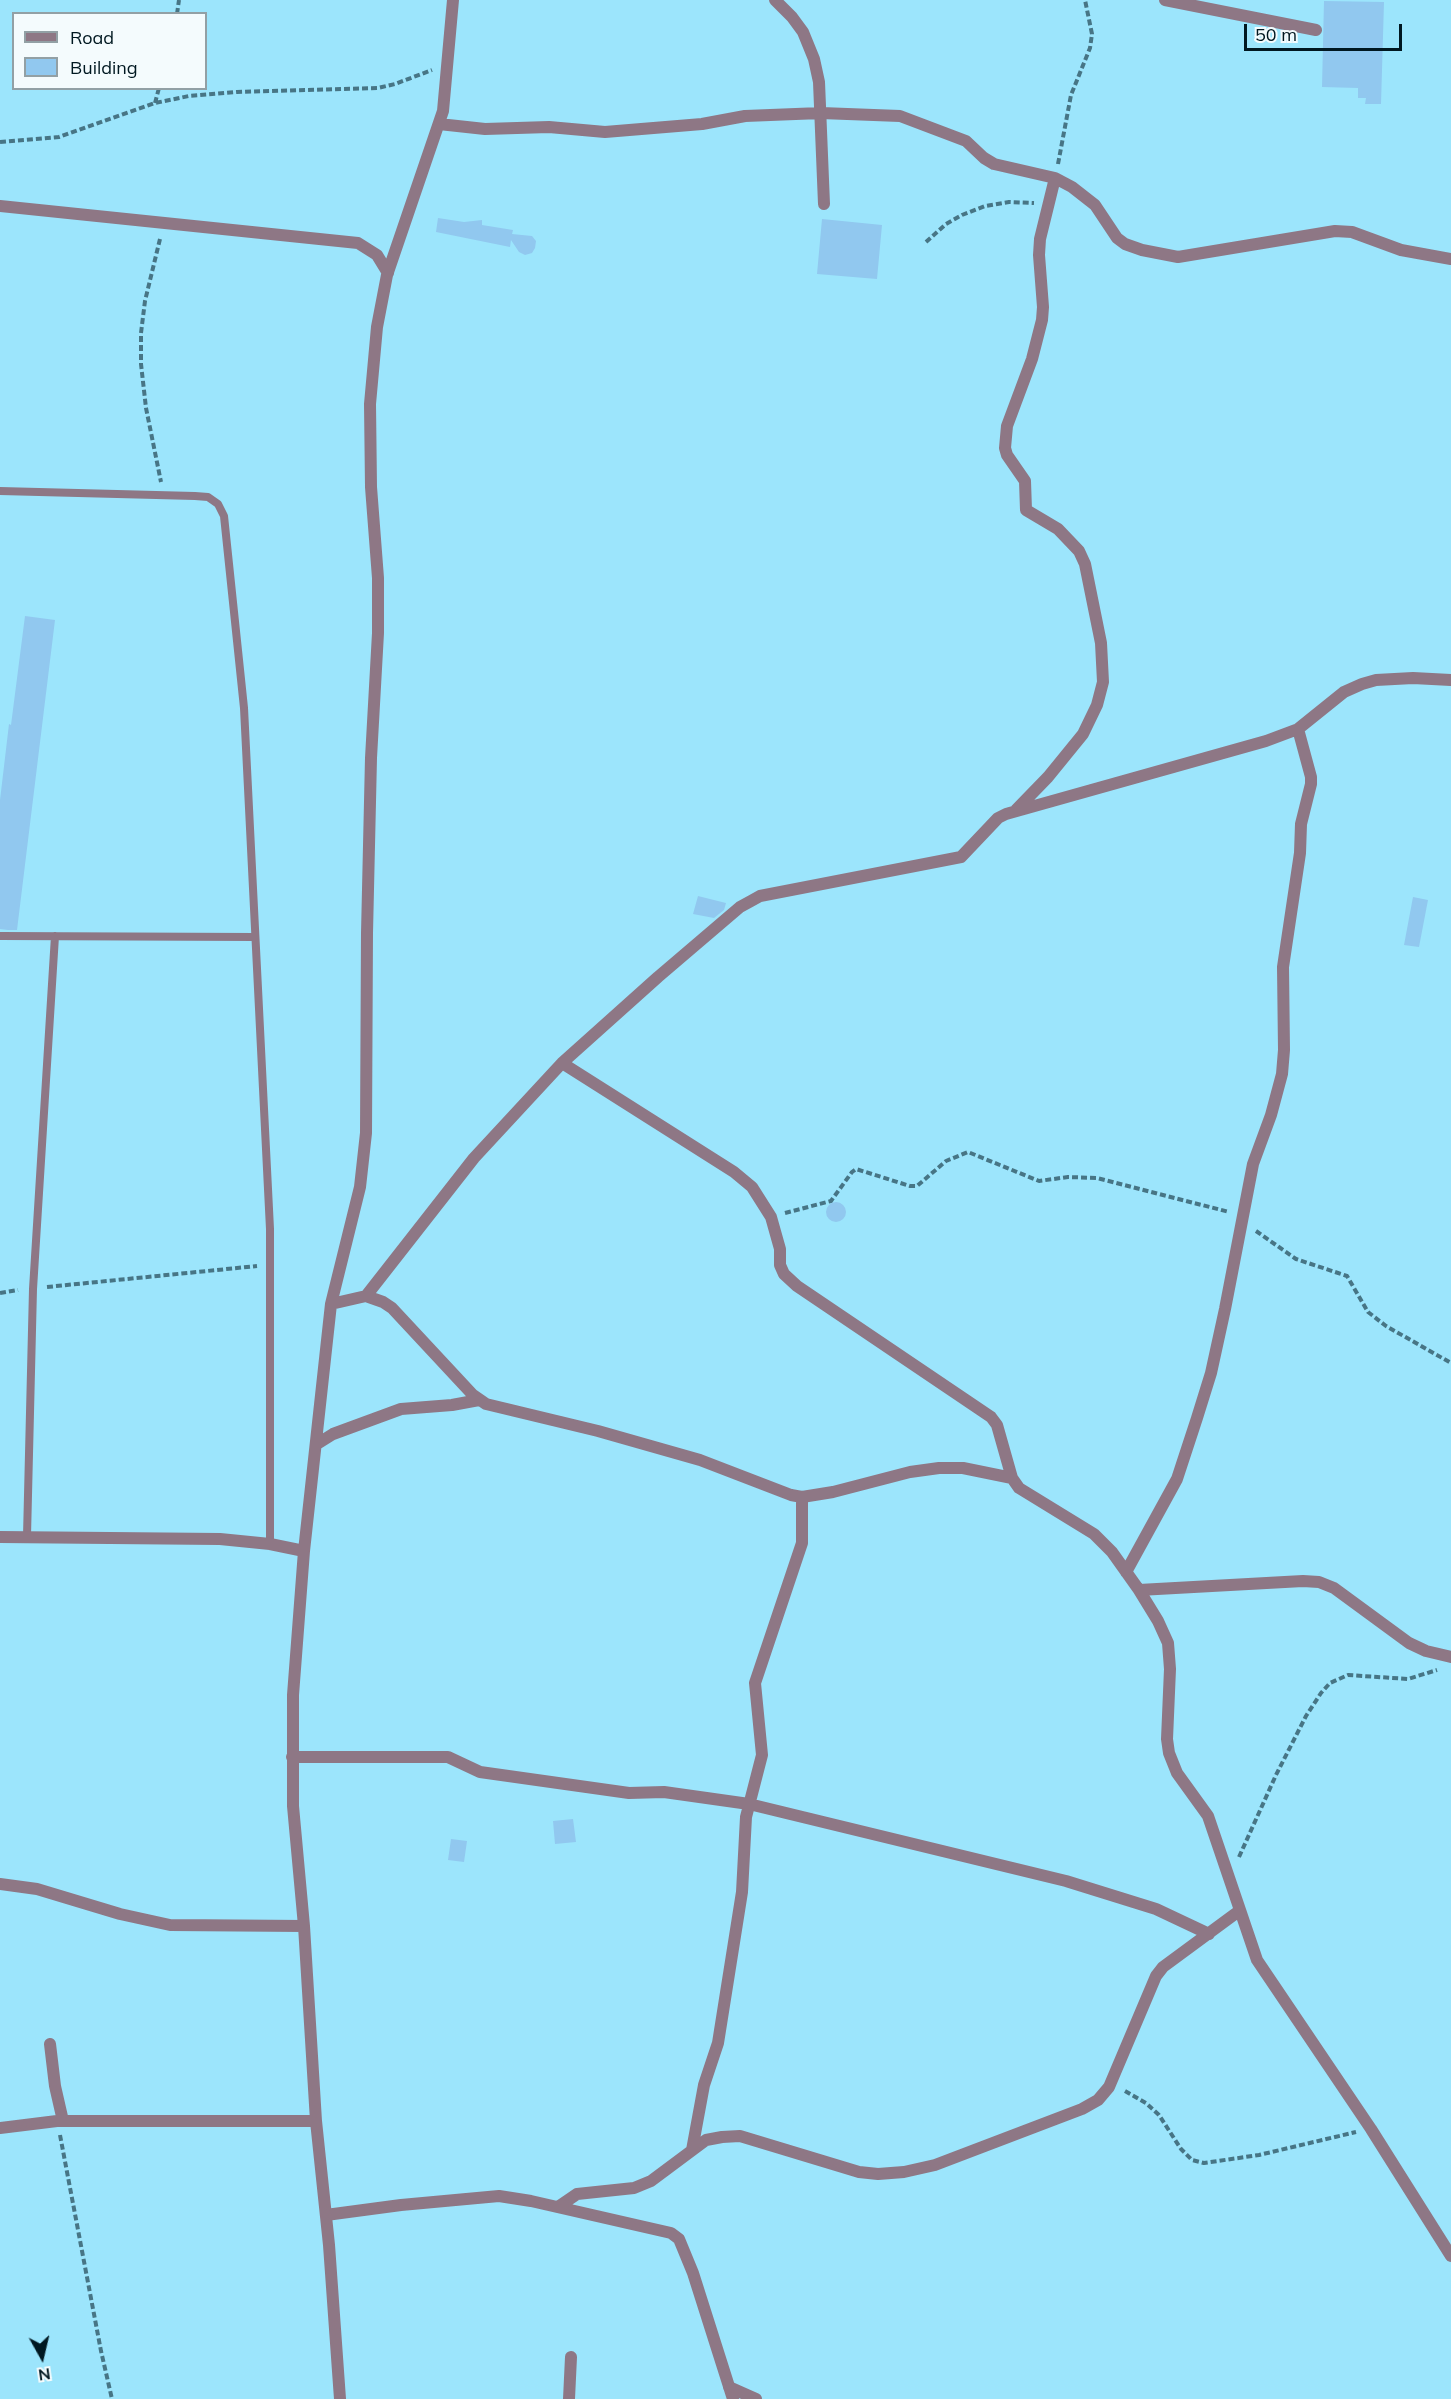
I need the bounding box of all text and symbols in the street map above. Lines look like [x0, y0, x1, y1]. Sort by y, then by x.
legend [12, 12, 207, 90]
scale bar [1247, 12, 1404, 50]
text: 50 m [1255, 23, 1297, 46]
text: Road [70, 26, 114, 49]
text: Building [70, 56, 138, 79]
north arrow [12, 2327, 72, 2387]
text: N [37, 2364, 52, 2386]

